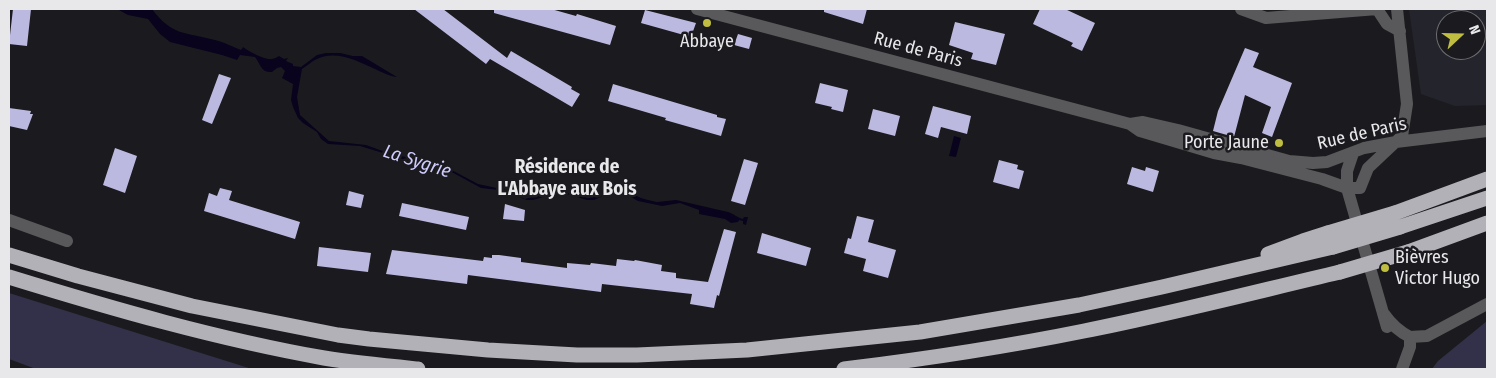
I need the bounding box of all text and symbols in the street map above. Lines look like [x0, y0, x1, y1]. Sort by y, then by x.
north arrow [1436, 10, 1486, 60]
marker: Abbaye [701, 17, 713, 29]
text: N [1465, 23, 1484, 37]
street label: Rue de Paris [871, 28, 965, 72]
place label: Abbaye [680, 31, 734, 53]
street label: Rue de Paris [1315, 113, 1409, 155]
place label: Porte Jaune [1184, 132, 1269, 154]
marker: Porte Jaune [1273, 137, 1285, 149]
water label: La Sygrie [380, 140, 454, 184]
district label: Résidence de L'Abbaye aux Bois [497, 157, 637, 201]
place label: Bièvres Victor Hugo [1395, 247, 1480, 290]
marker: Bièvres Victor Hugo [1379, 262, 1391, 274]

